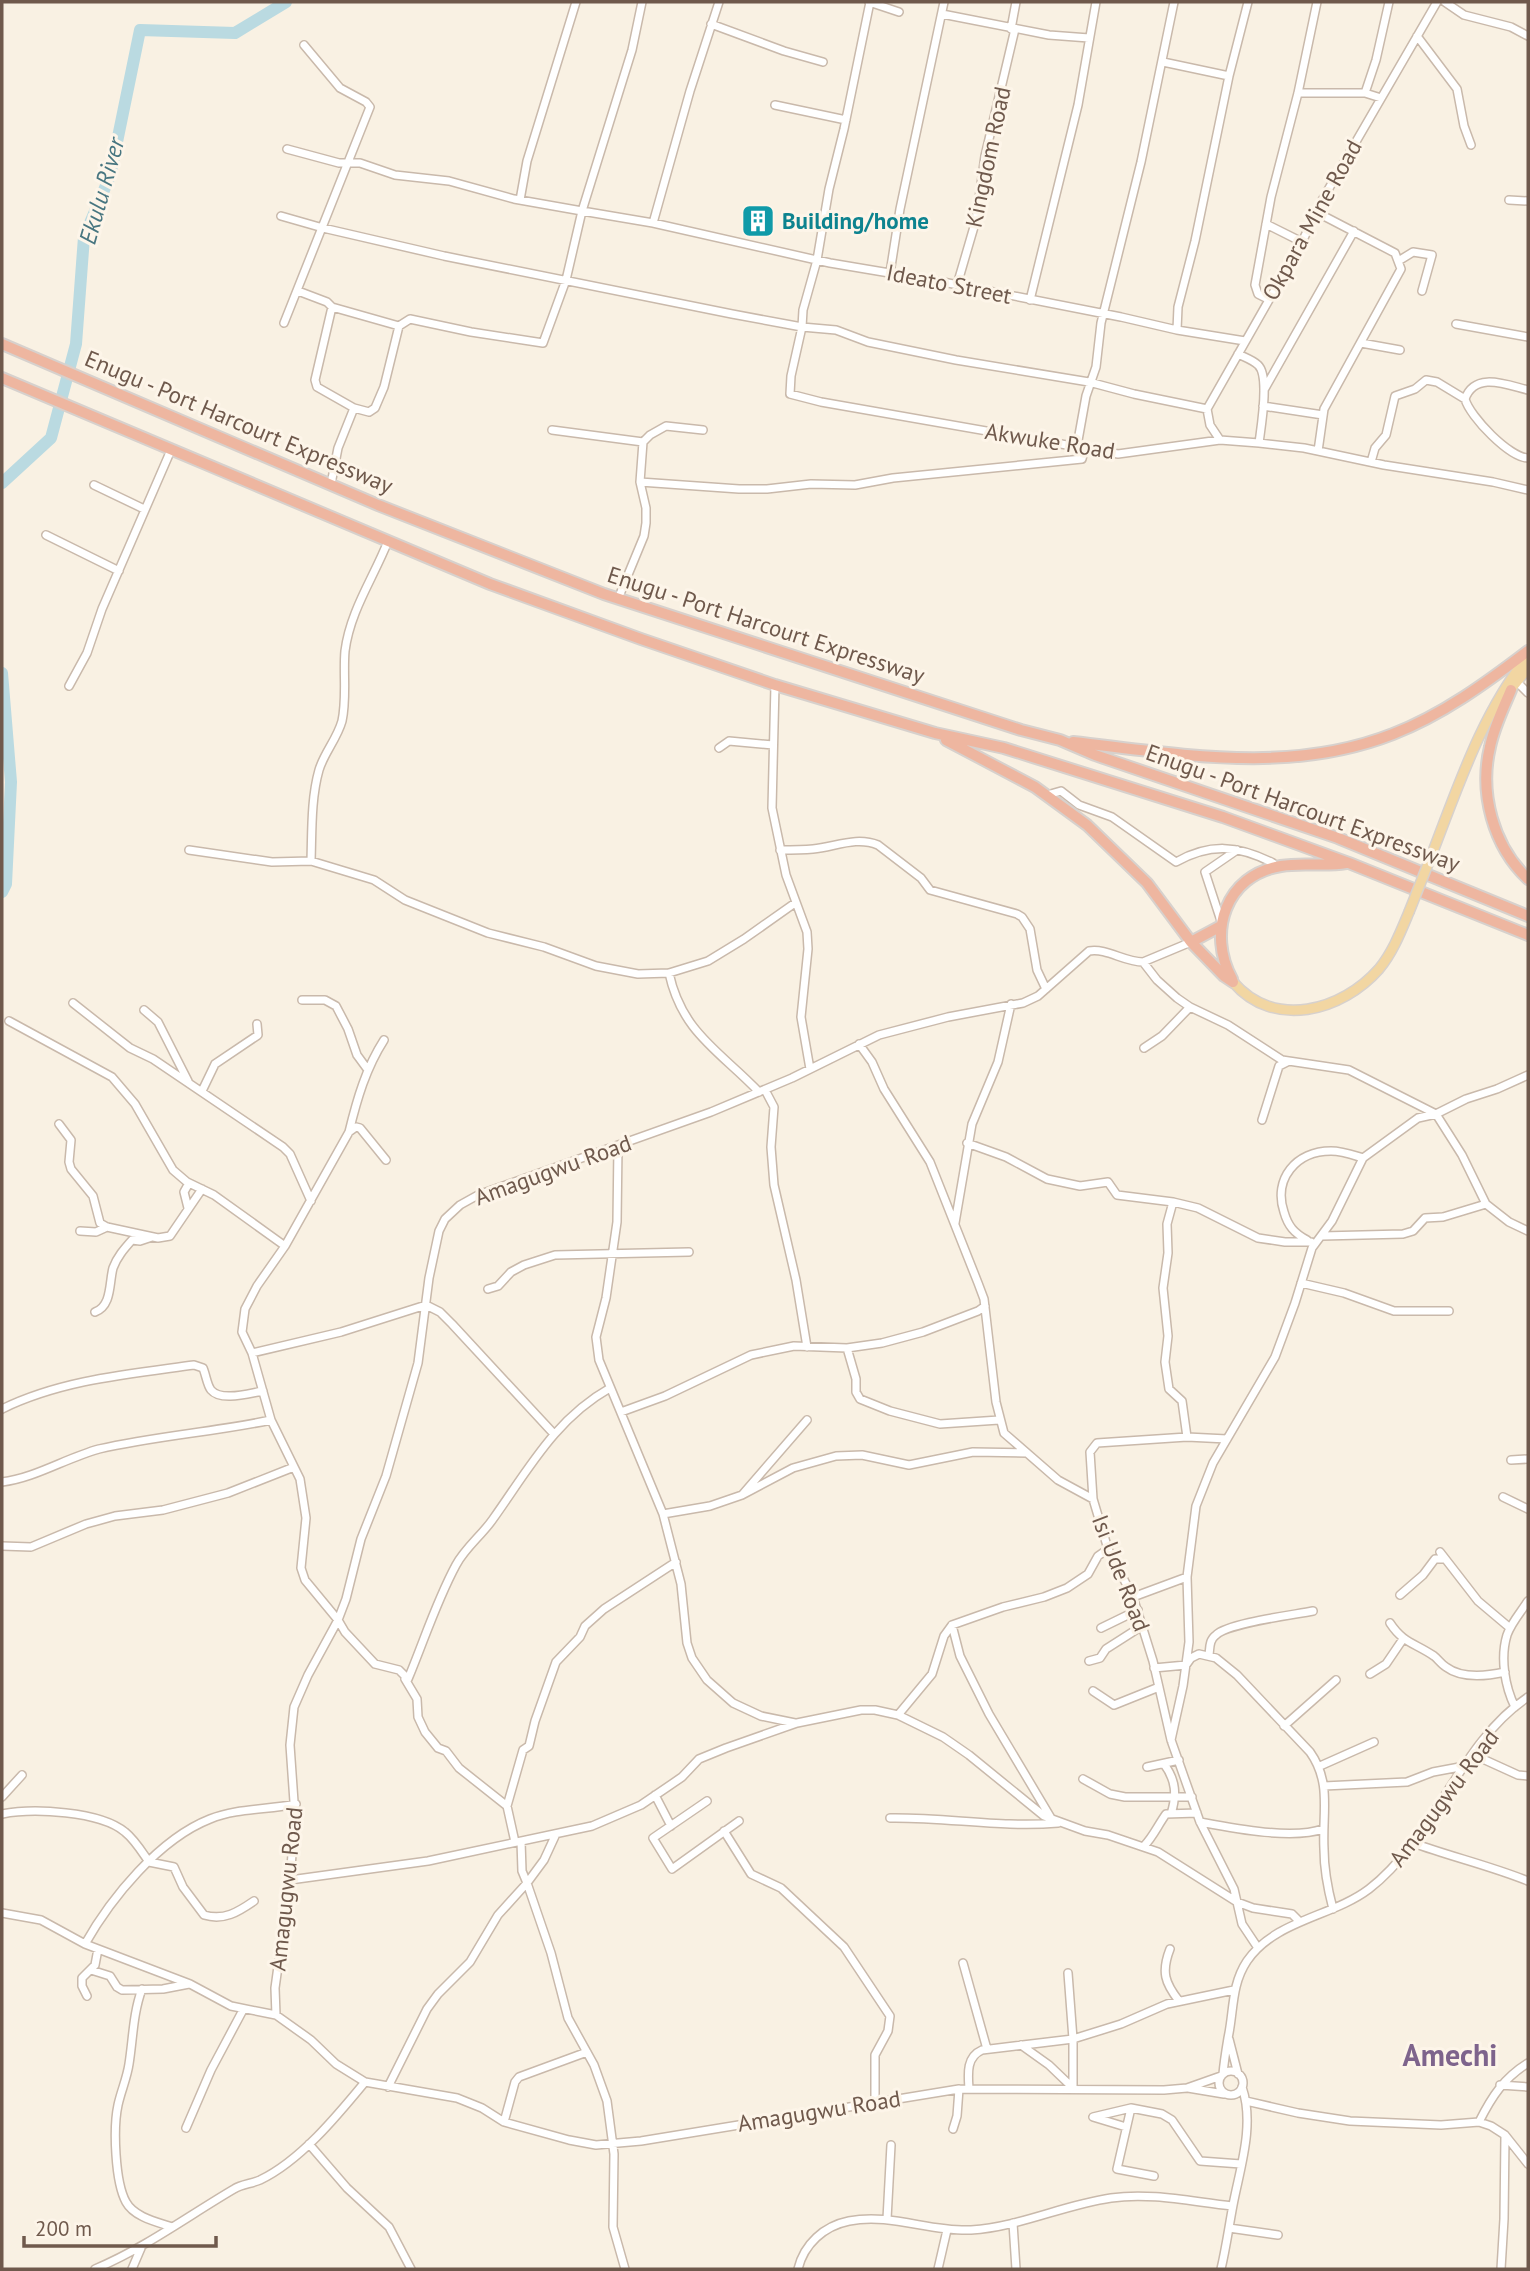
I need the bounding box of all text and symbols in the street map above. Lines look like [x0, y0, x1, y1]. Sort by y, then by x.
street label: Kingdom Road [958, 84, 1017, 230]
water label: Ekulu River [72, 132, 132, 248]
street label: Okpara Mine Road [1255, 134, 1368, 305]
building icon: Building/home [739, 202, 777, 240]
place label: Building/home [782, 206, 929, 235]
street label: Ideato Street [884, 257, 1014, 310]
street label: Enugu - Port Harcourt Expressway [81, 343, 398, 500]
street label: Akwuke Road [983, 416, 1117, 465]
street label: Enugu - Port Harcourt Expressway [604, 559, 929, 690]
street label: Enugu - Port Harcourt Expressway [1142, 737, 1464, 878]
street label: Amagugwu Road [470, 1128, 635, 1211]
street label: Isi Ude Road [1086, 1510, 1157, 1635]
street label: Amagugwu Road [1382, 1723, 1505, 1872]
street label: Amagugwu Road [262, 1805, 309, 1972]
district label: Amechi [1403, 2035, 1497, 2074]
street label: Amagugwu Road [735, 2083, 903, 2138]
scale bar [24, 2204, 217, 2248]
text: 200 m [35, 2215, 92, 2242]

